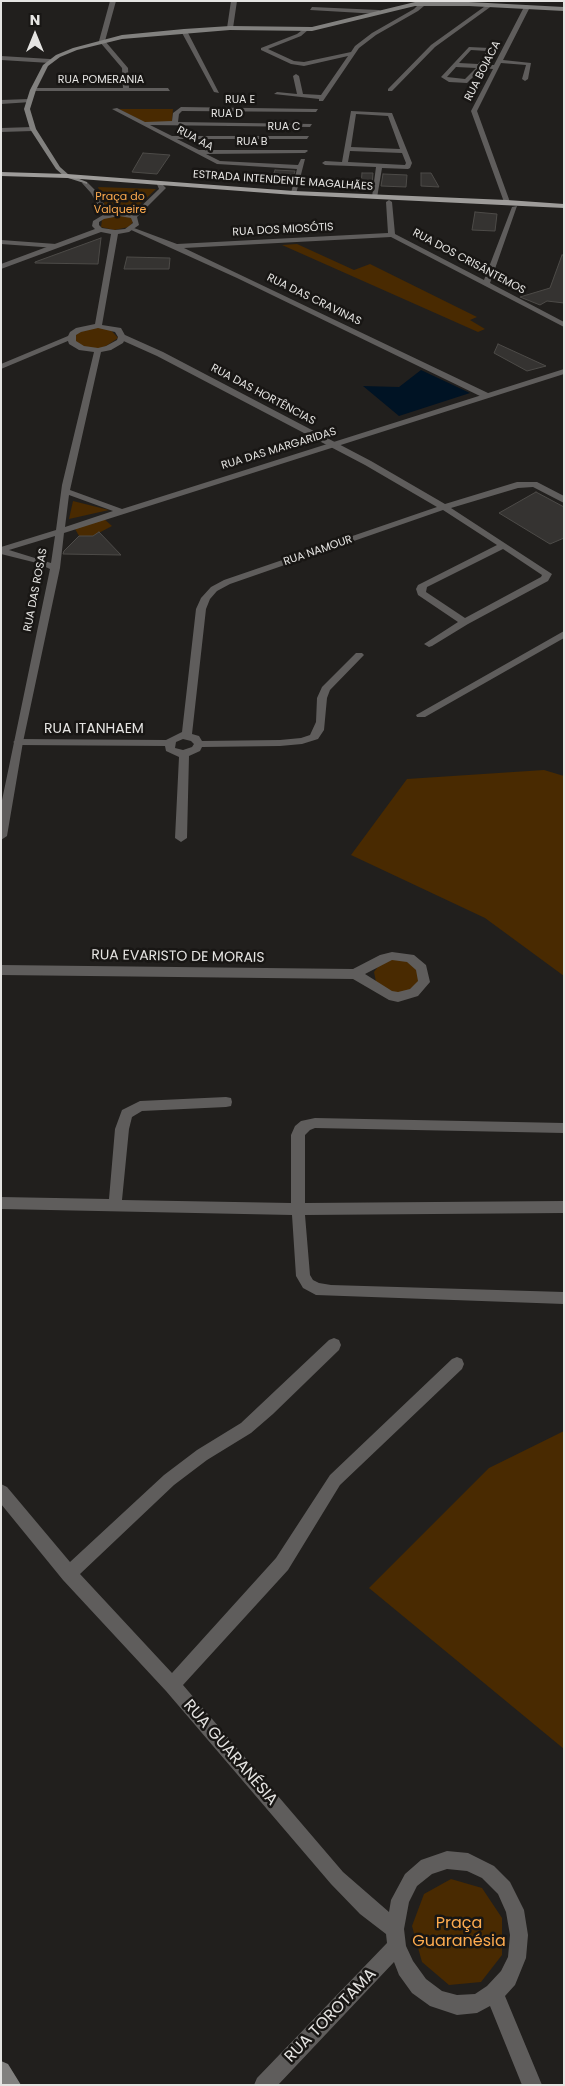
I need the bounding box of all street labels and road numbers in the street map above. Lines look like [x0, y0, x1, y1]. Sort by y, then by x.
street label: RUA BOIACA [462, 39, 504, 103]
street label: RUA POMERANIA [58, 73, 144, 87]
street label: RUA E [225, 93, 255, 107]
street label: RUA D [211, 107, 243, 121]
street label: RUA C [268, 120, 300, 134]
street label: RUA AA [175, 124, 215, 154]
street label: RUA B [236, 135, 268, 149]
street label: ESTRADA INTENDENTE MAGALHÃES [193, 168, 373, 194]
street label: RUA DOS MIOSÓTIS [232, 221, 334, 239]
street label: RUA DOS CRISÂNTEMOS [410, 227, 528, 297]
street label: RUA DAS CRAVINAS [265, 271, 363, 329]
street label: RUA DAS HORTÊNCIAS [209, 362, 317, 428]
street label: RUA DAS MARGARIDAS [220, 425, 338, 473]
street label: RUA NAMOUR [282, 533, 354, 569]
street label: RUA DAS ROSAS [21, 547, 51, 633]
street label: RUA ITANHAEM [44, 721, 144, 737]
street label: RUA EVARISTO DE MORAIS [91, 947, 265, 967]
street label: RUA GUARANÉSIA [179, 1696, 281, 1810]
street label: RUA TOROTAMA [281, 1965, 381, 2067]

